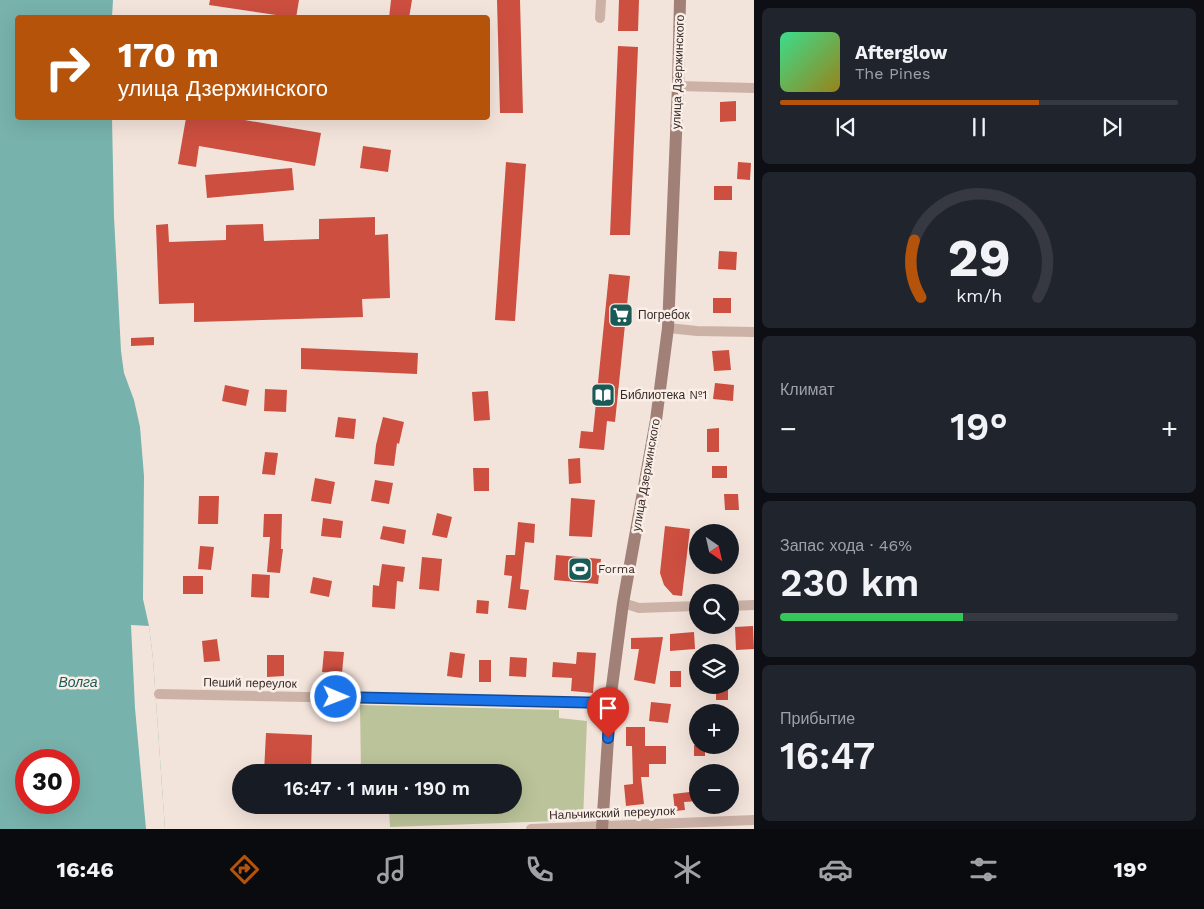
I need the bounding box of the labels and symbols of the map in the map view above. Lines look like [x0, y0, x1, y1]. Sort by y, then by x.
street label: улица Дзержинского [669, 14, 687, 129]
supermarket icon: Погребок [608, 302, 634, 328]
place label: Погребок [638, 308, 690, 322]
library icon: Библиотека №1 [590, 382, 616, 408]
place label: Библиотека №1 [620, 388, 707, 402]
street label: улица Дзержинского [629, 417, 663, 533]
north arrow [689, 524, 739, 574]
sports icon: Forma [567, 556, 593, 582]
place label: Forma [598, 562, 635, 576]
position arrow [309, 670, 361, 722]
water label: Волга [58, 674, 98, 690]
street label: Пеший переулок [203, 675, 298, 691]
pin [587, 687, 629, 738]
speed limit sign: 30 [15, 749, 80, 814]
street label: Нальчикский переулок [549, 804, 676, 822]

